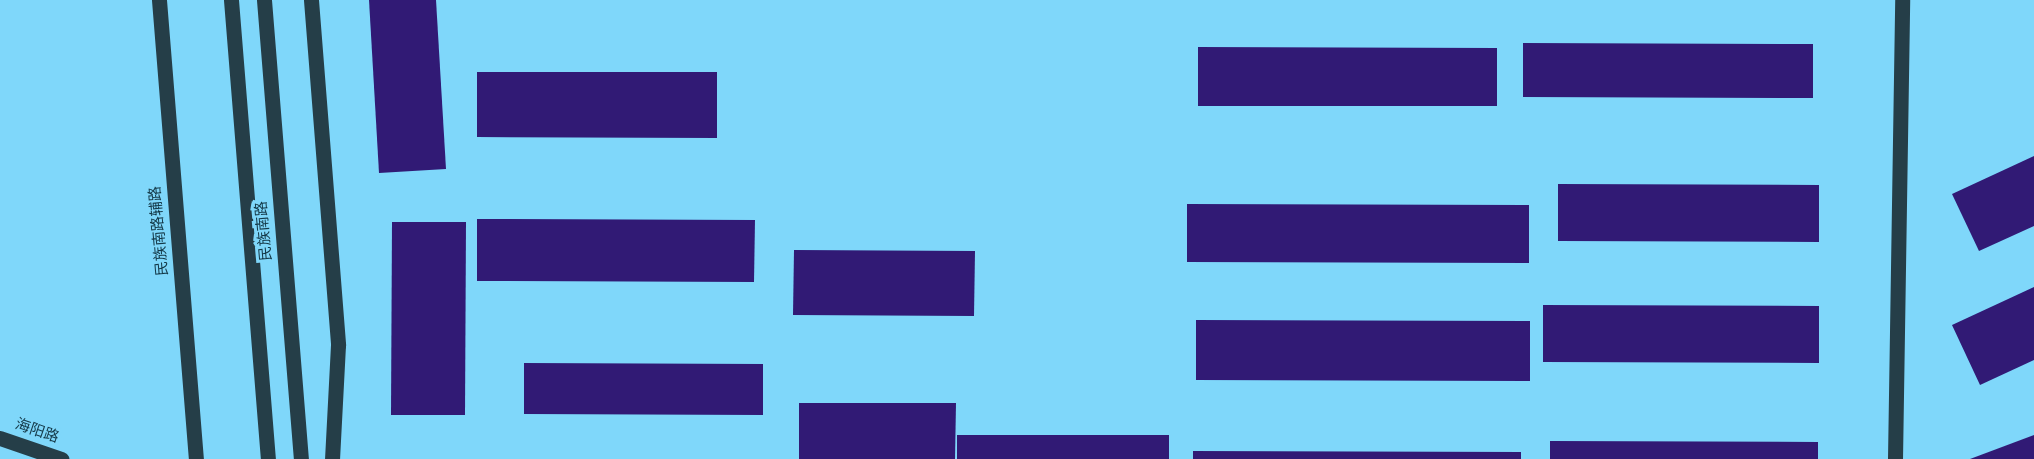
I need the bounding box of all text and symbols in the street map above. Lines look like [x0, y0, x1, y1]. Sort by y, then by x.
street label: 民族南路辅路 [146, 185, 172, 277]
street label: 民族南路 [252, 200, 276, 262]
street label: 海阳路 [13, 415, 61, 447]

